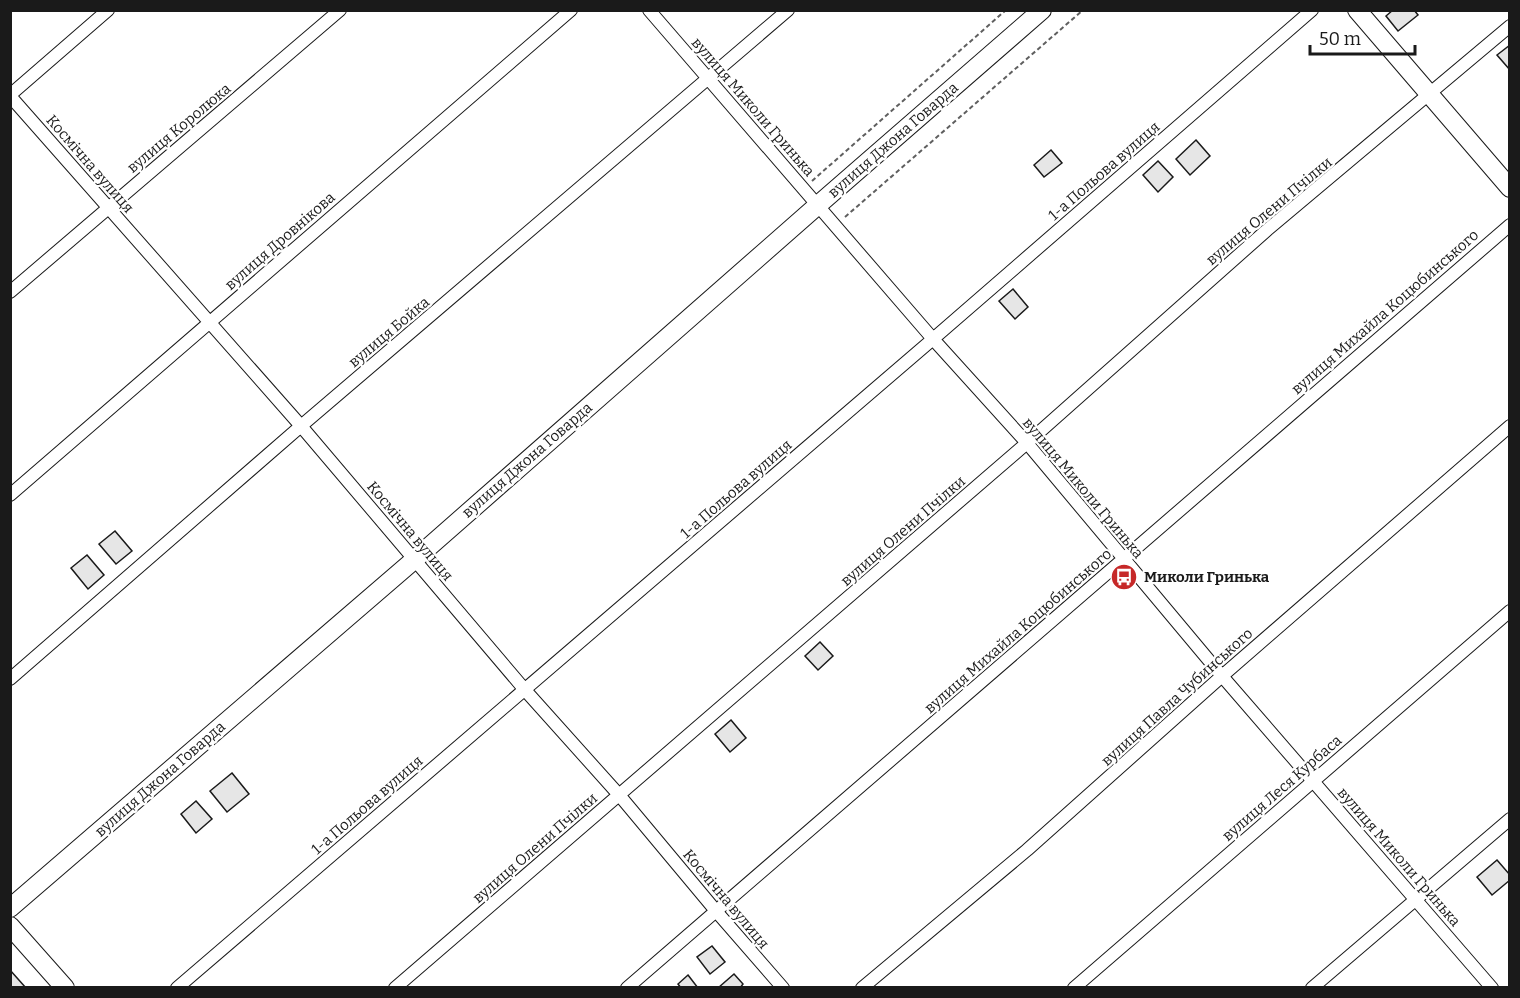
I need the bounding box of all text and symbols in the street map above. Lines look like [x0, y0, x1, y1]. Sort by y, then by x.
scale bar [1310, 18, 1415, 56]
text: 50 m [1319, 28, 1361, 50]
street label: вулиця Миколи Гринька [688, 34, 818, 180]
street label: вулиця Королюка [124, 79, 234, 177]
street label: вулиця Джона Говарда [824, 79, 962, 201]
street label: Космічна вулиця [43, 111, 137, 217]
street label: 1-а Польова вулиця [1045, 118, 1163, 224]
street label: вулиця Олени Пчілки [1202, 153, 1336, 269]
street label: вулиця Дровнікова [221, 188, 339, 294]
street label: вулиця Михайла Коцюбинського [1288, 226, 1482, 398]
street label: вулиця Бойка [345, 293, 433, 371]
street label: вулиця Джона Говарда [458, 399, 596, 521]
street label: вулиця Миколи Гринька [1019, 414, 1147, 562]
street label: 1-а Польова вулиця [677, 436, 795, 542]
street label: вулиця Олени Пчілки [837, 472, 969, 590]
street label: Космічна вулиця [363, 478, 457, 584]
street label: вулиця Михайла Коцюбинського [921, 545, 1115, 717]
bus stop icon: Миколи Гринька [1109, 562, 1139, 592]
place label: Миколи Гринька [1144, 568, 1270, 586]
street label: вулиця Павла Чубинського [1098, 624, 1256, 770]
street label: вулиця Джона Говарда [91, 718, 229, 840]
street label: вулиця Леся Курбаса [1219, 731, 1345, 845]
street label: 1-а Польова вулиця [308, 752, 426, 858]
street label: вулиця Миколи Гринька [1334, 784, 1464, 930]
street label: вулиця Олени Пчілки [469, 789, 601, 907]
street label: Космічна вулиця [679, 846, 773, 952]

